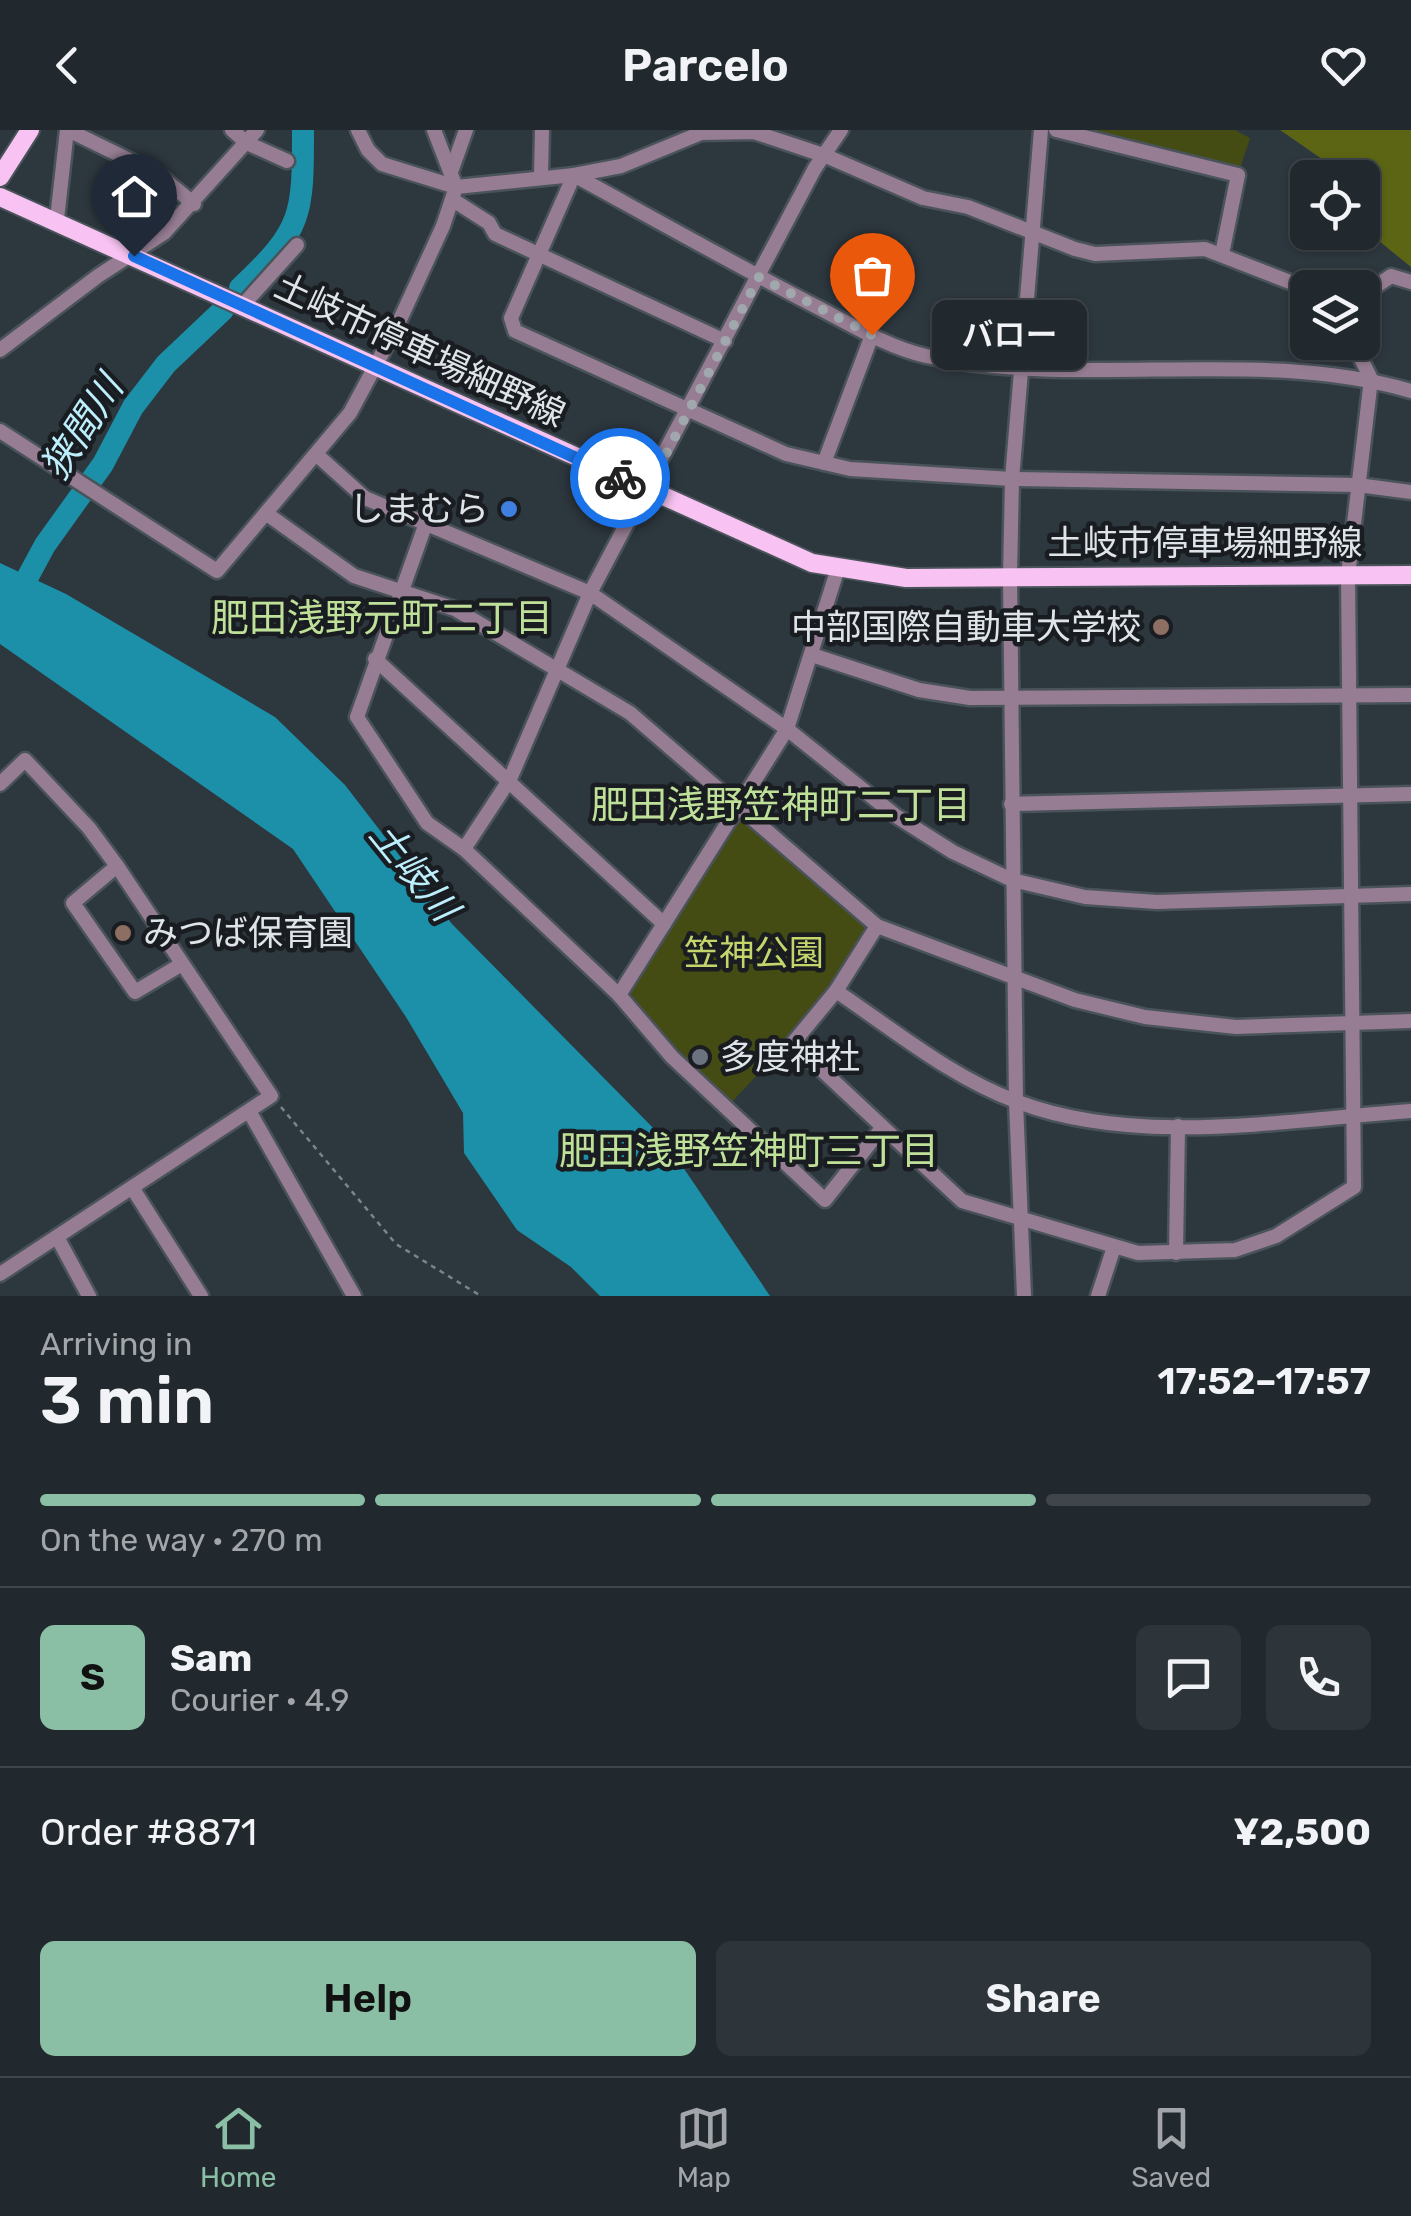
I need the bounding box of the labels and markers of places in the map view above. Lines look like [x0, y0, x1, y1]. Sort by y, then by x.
pin [92, 154, 177, 257]
pin [830, 233, 915, 336]
callout: バロー [932, 300, 1087, 370]
place label: しまむら [349, 488, 489, 530]
marker: しまむら [498, 498, 520, 520]
place label: 中部国際自動車大学校 [791, 606, 1141, 648]
marker: 中部国際自動車大学校 [1150, 616, 1172, 638]
place label: みつば保育園 [143, 912, 353, 954]
marker: みつば保育園 [112, 922, 134, 944]
place label: 多度神社 [720, 1036, 860, 1078]
marker: 多度神社 [689, 1046, 711, 1068]

